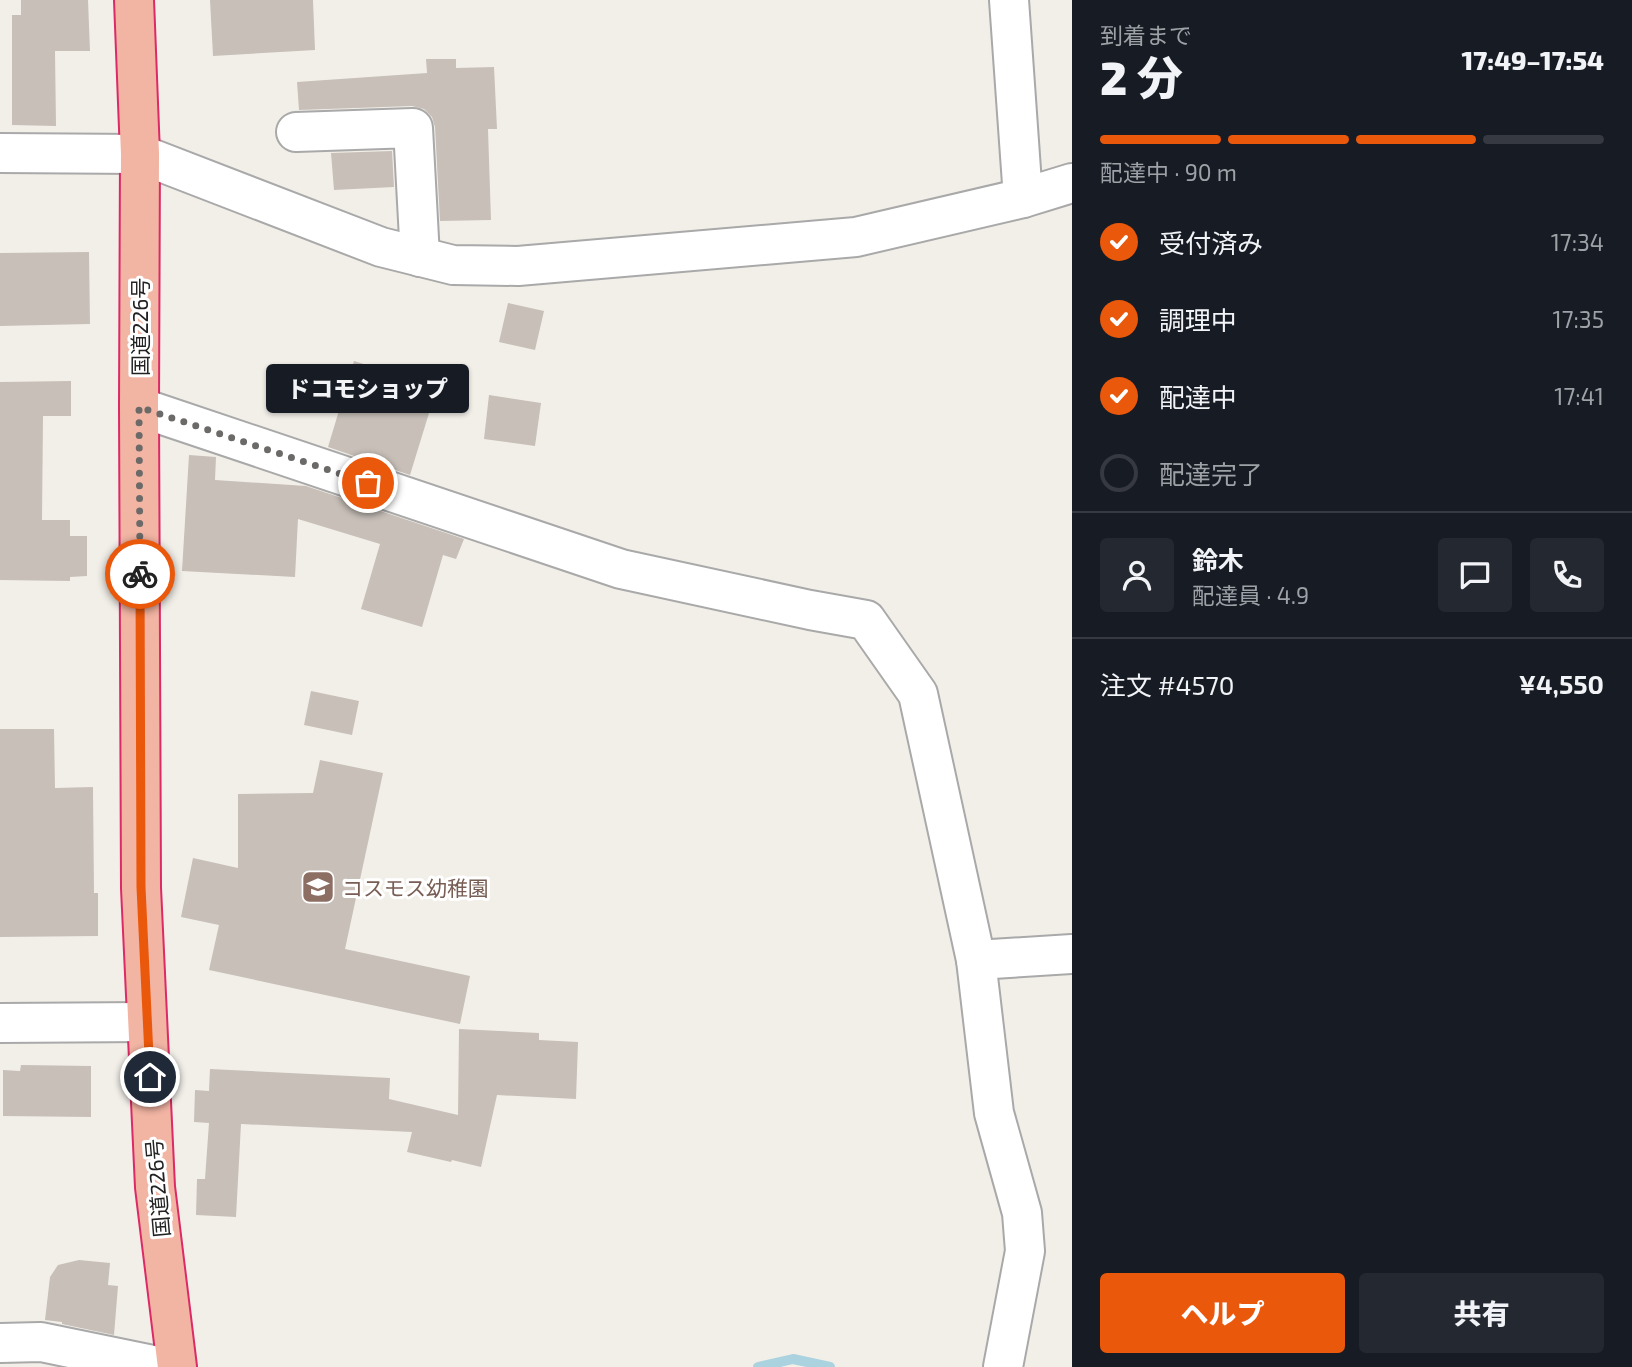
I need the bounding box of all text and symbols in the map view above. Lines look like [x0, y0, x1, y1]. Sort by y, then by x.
text: 到着まで [1100, 21, 1192, 49]
text: 17:49–17:54 [1462, 44, 1604, 75]
text: 2 分 [1100, 49, 1183, 104]
text: 配達中 · 90 m [1100, 158, 1237, 186]
icon: check [1100, 223, 1138, 261]
text: 受付済み [1159, 227, 1263, 258]
text: 17:34 [1551, 228, 1604, 256]
street label: 国道226号 [127, 278, 152, 376]
icon: check [1100, 300, 1138, 338]
text: 調理中 [1159, 304, 1237, 335]
text: 17:35 [1553, 305, 1604, 333]
callout: ドコモショップ [266, 364, 470, 413]
text: ドコモショップ [287, 374, 448, 402]
icon: check [1100, 377, 1138, 415]
text: 配達中 [1159, 381, 1237, 412]
text: 17:41 [1554, 382, 1604, 410]
pin [338, 453, 398, 513]
text: 配達完了 [1159, 458, 1263, 489]
icon: bag [349, 464, 387, 502]
button: person [1100, 538, 1174, 612]
button: chat [1438, 538, 1512, 612]
button: phone [1530, 538, 1604, 612]
courier [105, 539, 175, 609]
text: 鈴木 [1192, 544, 1244, 575]
icon: bike [121, 555, 159, 593]
text: 配達員 · 4.9 [1192, 581, 1309, 609]
text: ¥4,550 [1519, 668, 1604, 699]
text: 注文 #4570 [1100, 669, 1235, 700]
school or university icon: コスモス幼稚園 [299, 868, 337, 906]
place label: コスモス幼稚園 [342, 875, 489, 900]
pin [120, 1047, 180, 1107]
icon: home [131, 1058, 169, 1096]
street label: 国道226号 [140, 1138, 174, 1238]
button: ヘルプ [1100, 1273, 1345, 1353]
button: 共有 [1359, 1273, 1604, 1353]

